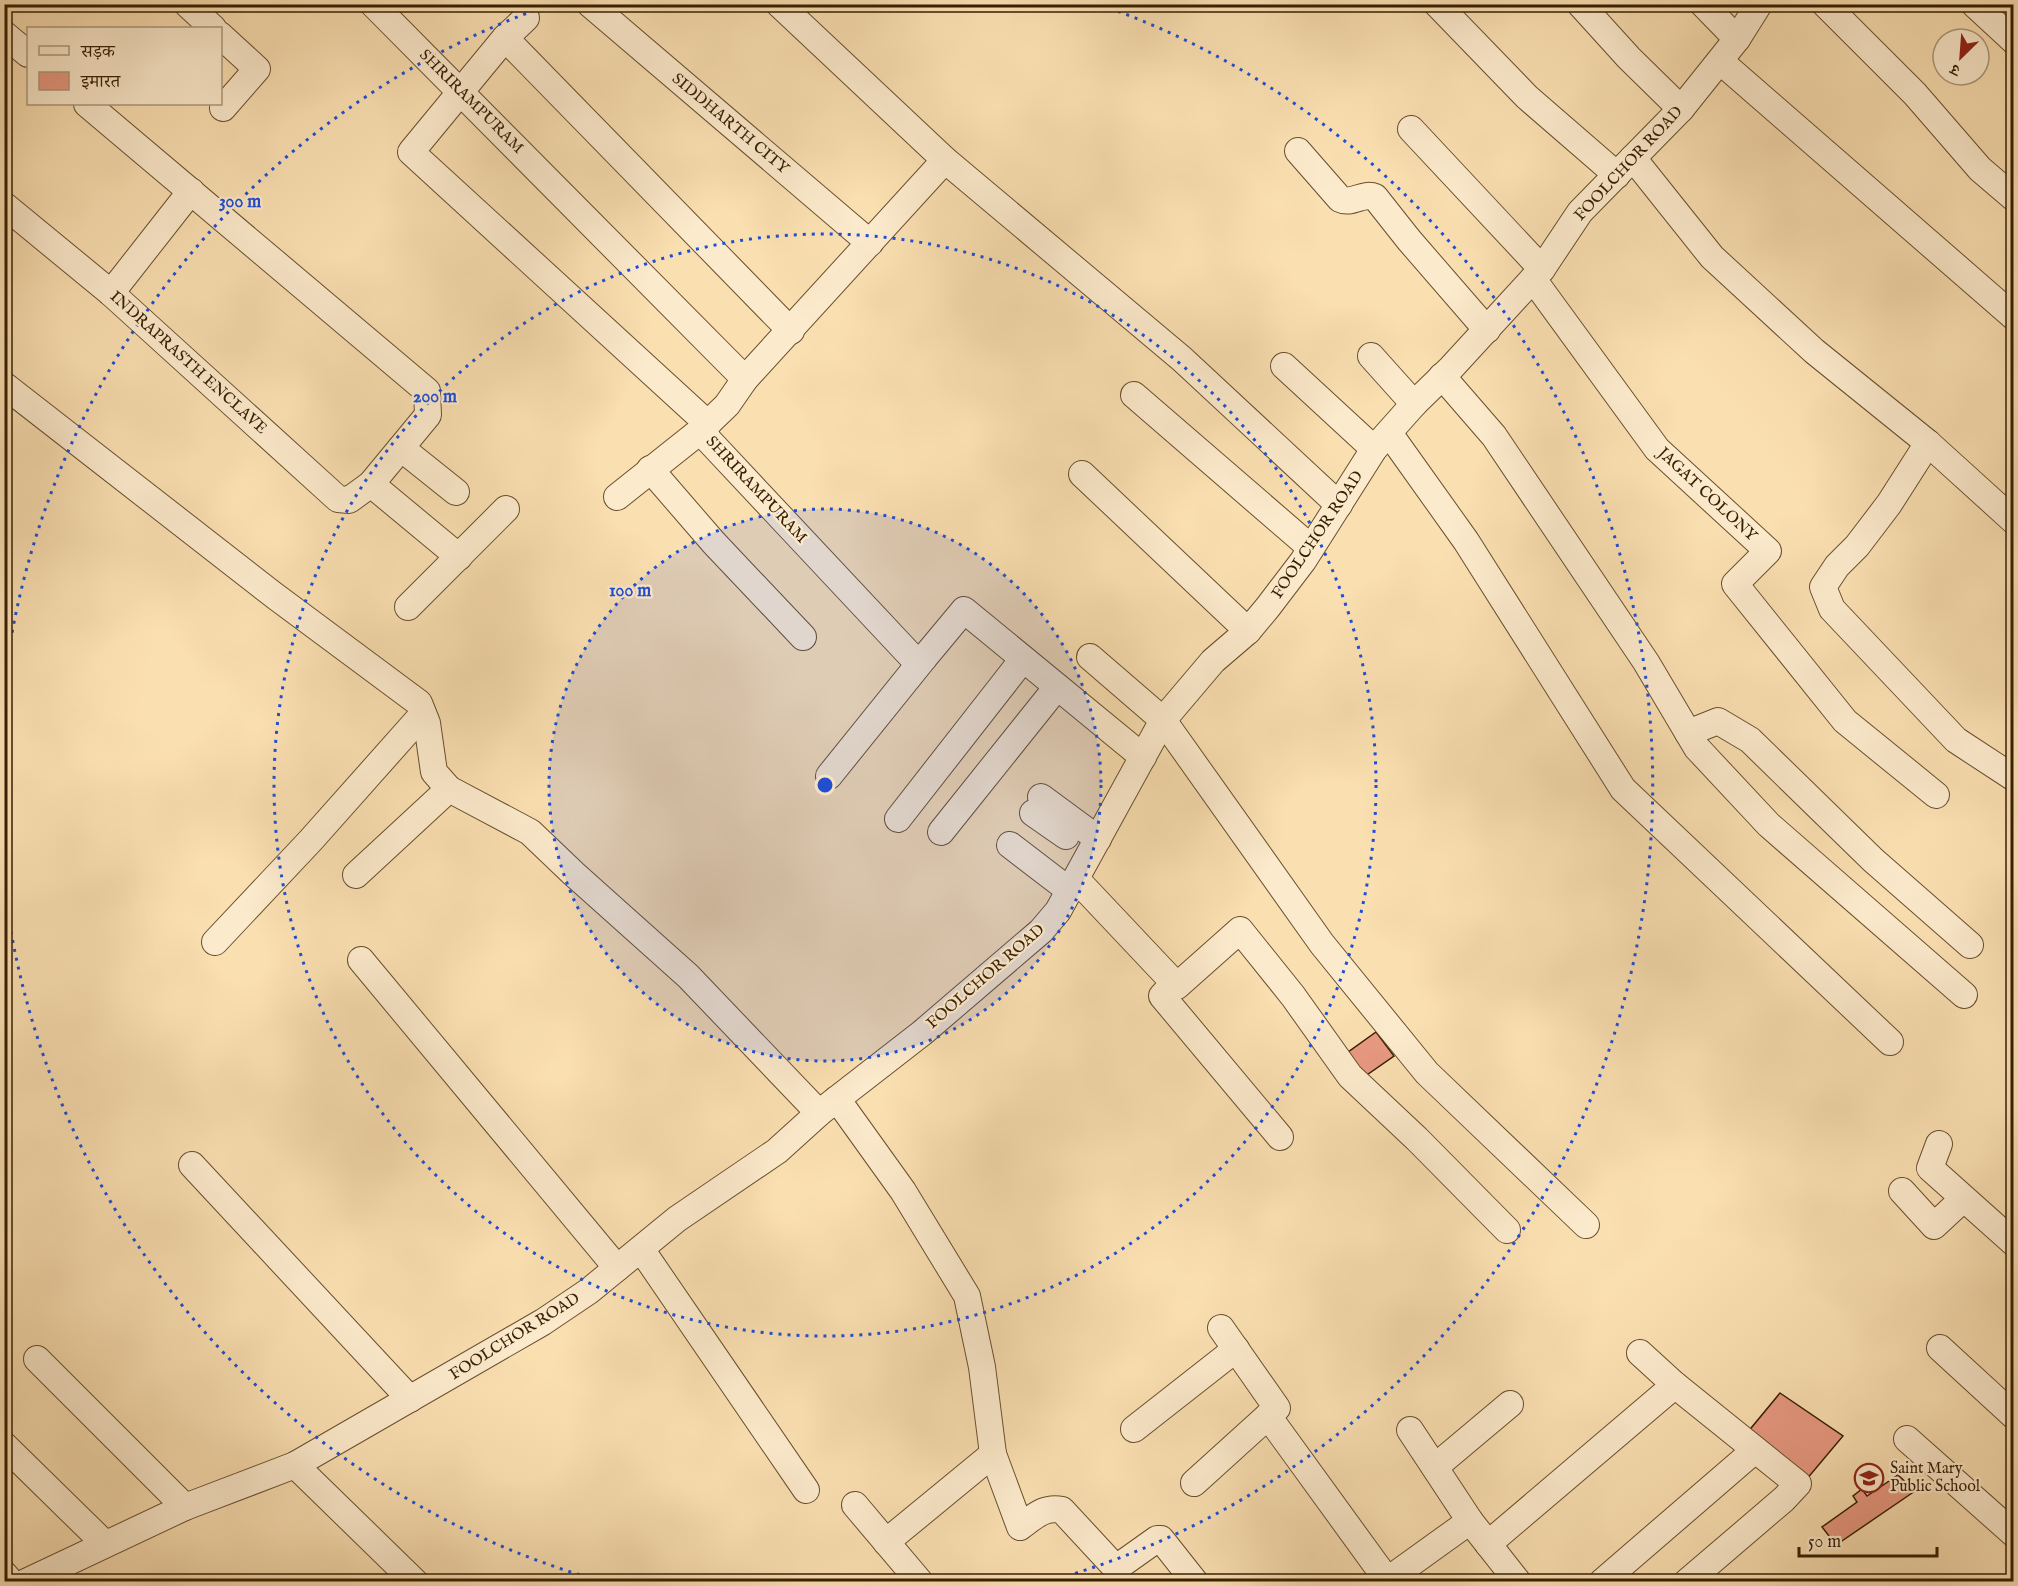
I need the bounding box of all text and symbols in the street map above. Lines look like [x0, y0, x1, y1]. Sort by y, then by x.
legend [27, 27, 222, 105]
north arrow [1931, 27, 1991, 87]
text: सड़क [80, 41, 116, 64]
street label: SHRIRAMPURAM [415, 46, 527, 158]
text: उ [1946, 57, 1964, 80]
street label: SIDDHARTH CITY [667, 69, 793, 179]
text: इमारत [80, 71, 121, 94]
street label: FOOLCHOR ROAD [1571, 102, 1688, 226]
text: 300 m [219, 191, 261, 214]
street label: INDRAPRASTH ENCLAVE [105, 287, 271, 439]
text: 200 m [413, 386, 457, 409]
street label: SHRIRAMPURAM [701, 432, 811, 548]
street label: JAGAT COLONY [1652, 442, 1762, 547]
street label: FOOLCHOR ROAD [1268, 467, 1368, 603]
text: 100 m [609, 580, 651, 603]
centre of rings [815, 775, 835, 795]
street label: FOOLCHOR ROAD [923, 920, 1049, 1034]
street label: FOOLCHOR ROAD [446, 1289, 584, 1385]
place label: Saint Mary Public School [1890, 1459, 1981, 1497]
school or university icon: Saint Mary Public School [1853, 1462, 1885, 1494]
scale bar [1799, 1520, 1937, 1558]
text: 50 m [1808, 1531, 1841, 1554]

